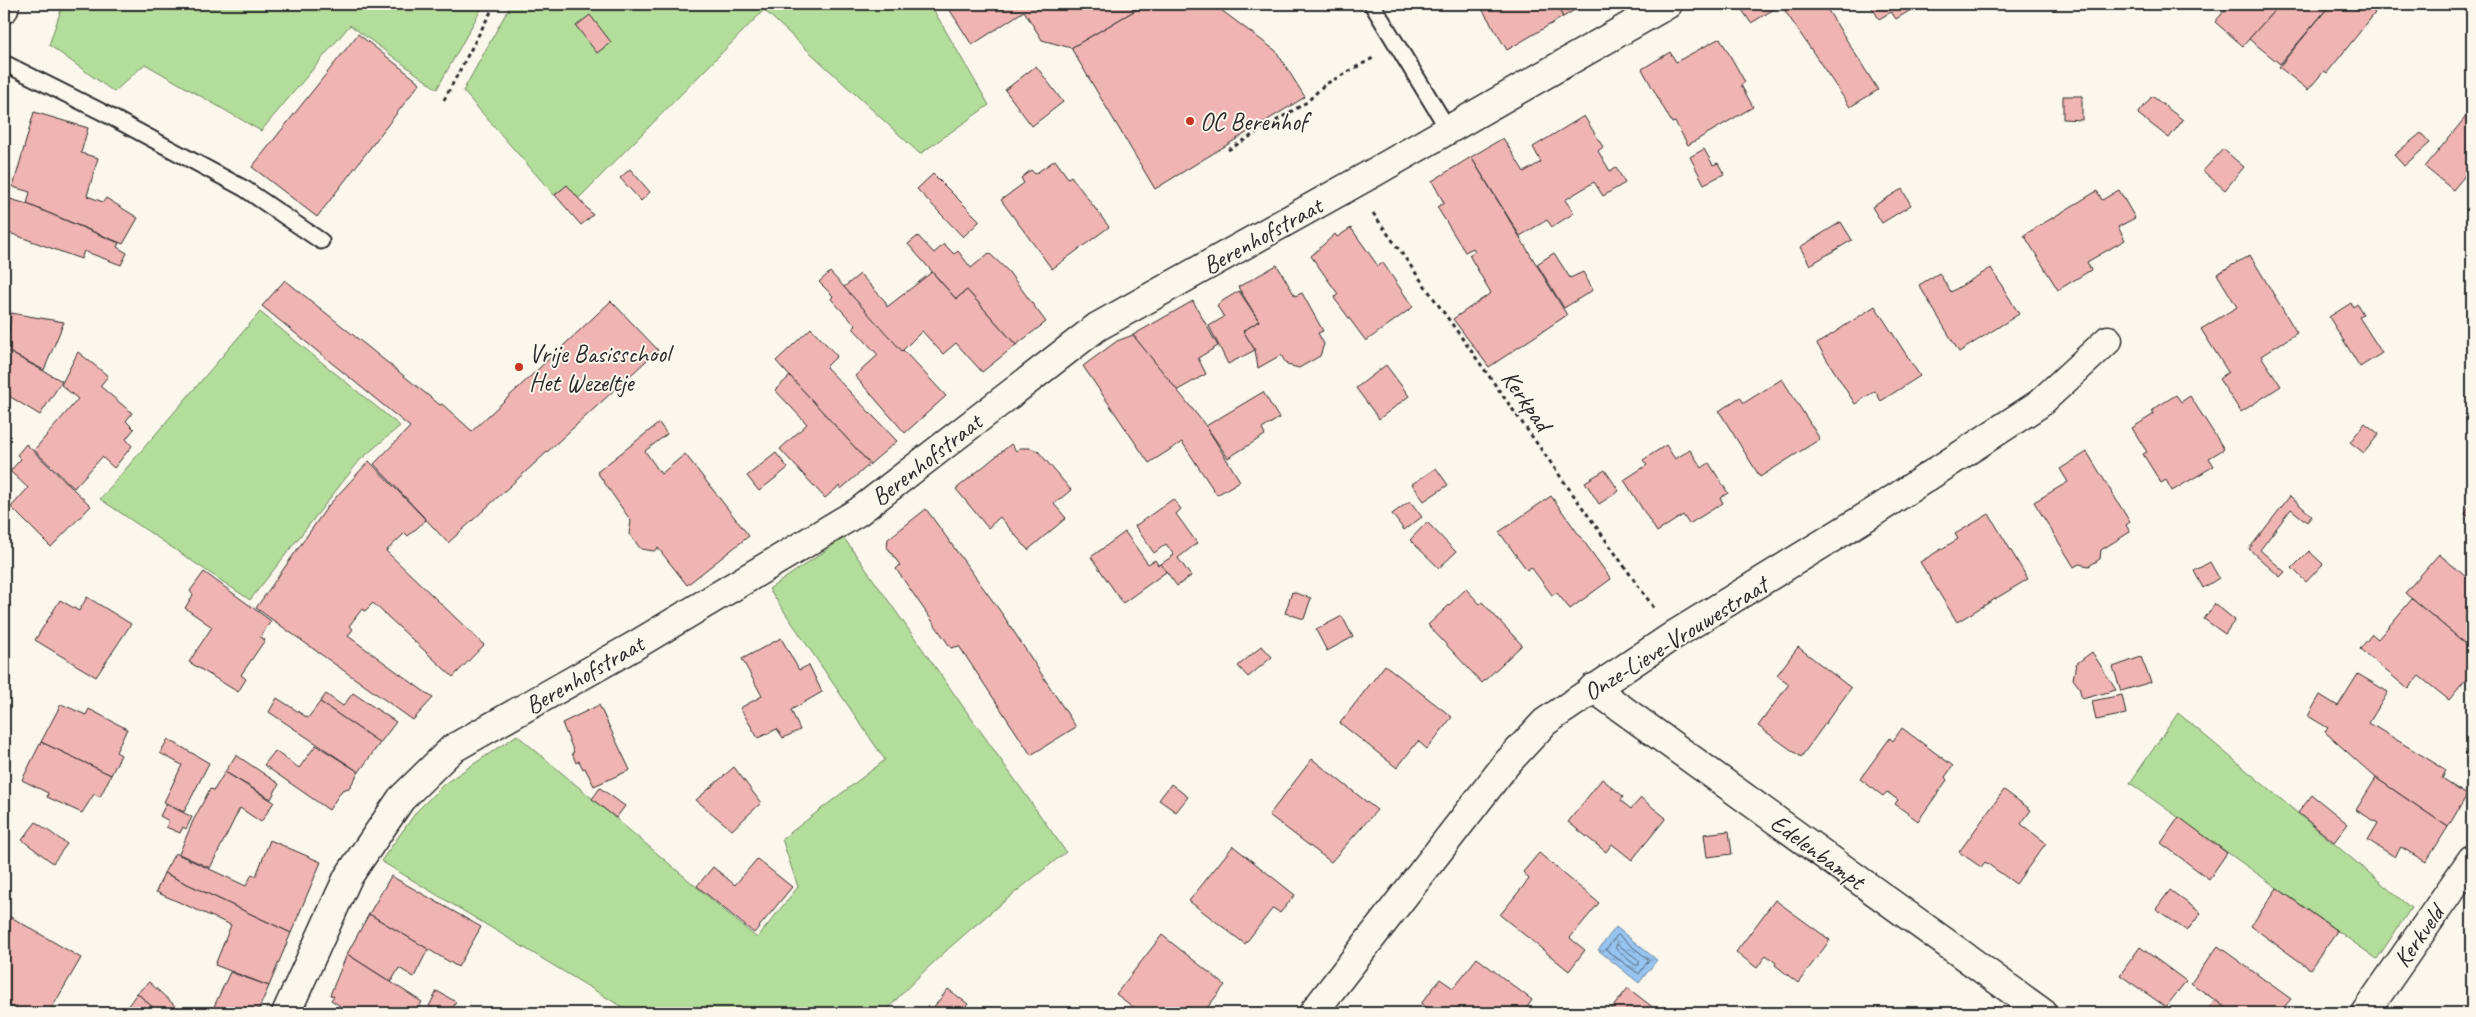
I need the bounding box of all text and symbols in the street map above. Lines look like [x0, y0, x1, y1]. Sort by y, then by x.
place label: OC Berenhof [1200, 106, 1312, 138]
marker: OC Berenhof [1184, 115, 1196, 127]
street label: Berenhofstraat [1197, 189, 1330, 282]
place label: Vrije Basisschool Het Wezeltje [529, 338, 675, 399]
marker: Vrije Basisschool Het Wezeltje [513, 361, 525, 373]
street label: Kerkpad [1494, 364, 1561, 441]
street label: Berenhofstraat [865, 405, 991, 513]
street label: Onze-Lieve-Vrouwestraat [1578, 567, 1777, 708]
street label: Berenhofstraat [519, 627, 652, 722]
street label: Edelenbampt [1764, 807, 1873, 898]
street label: Kerkveld [2386, 896, 2454, 974]

